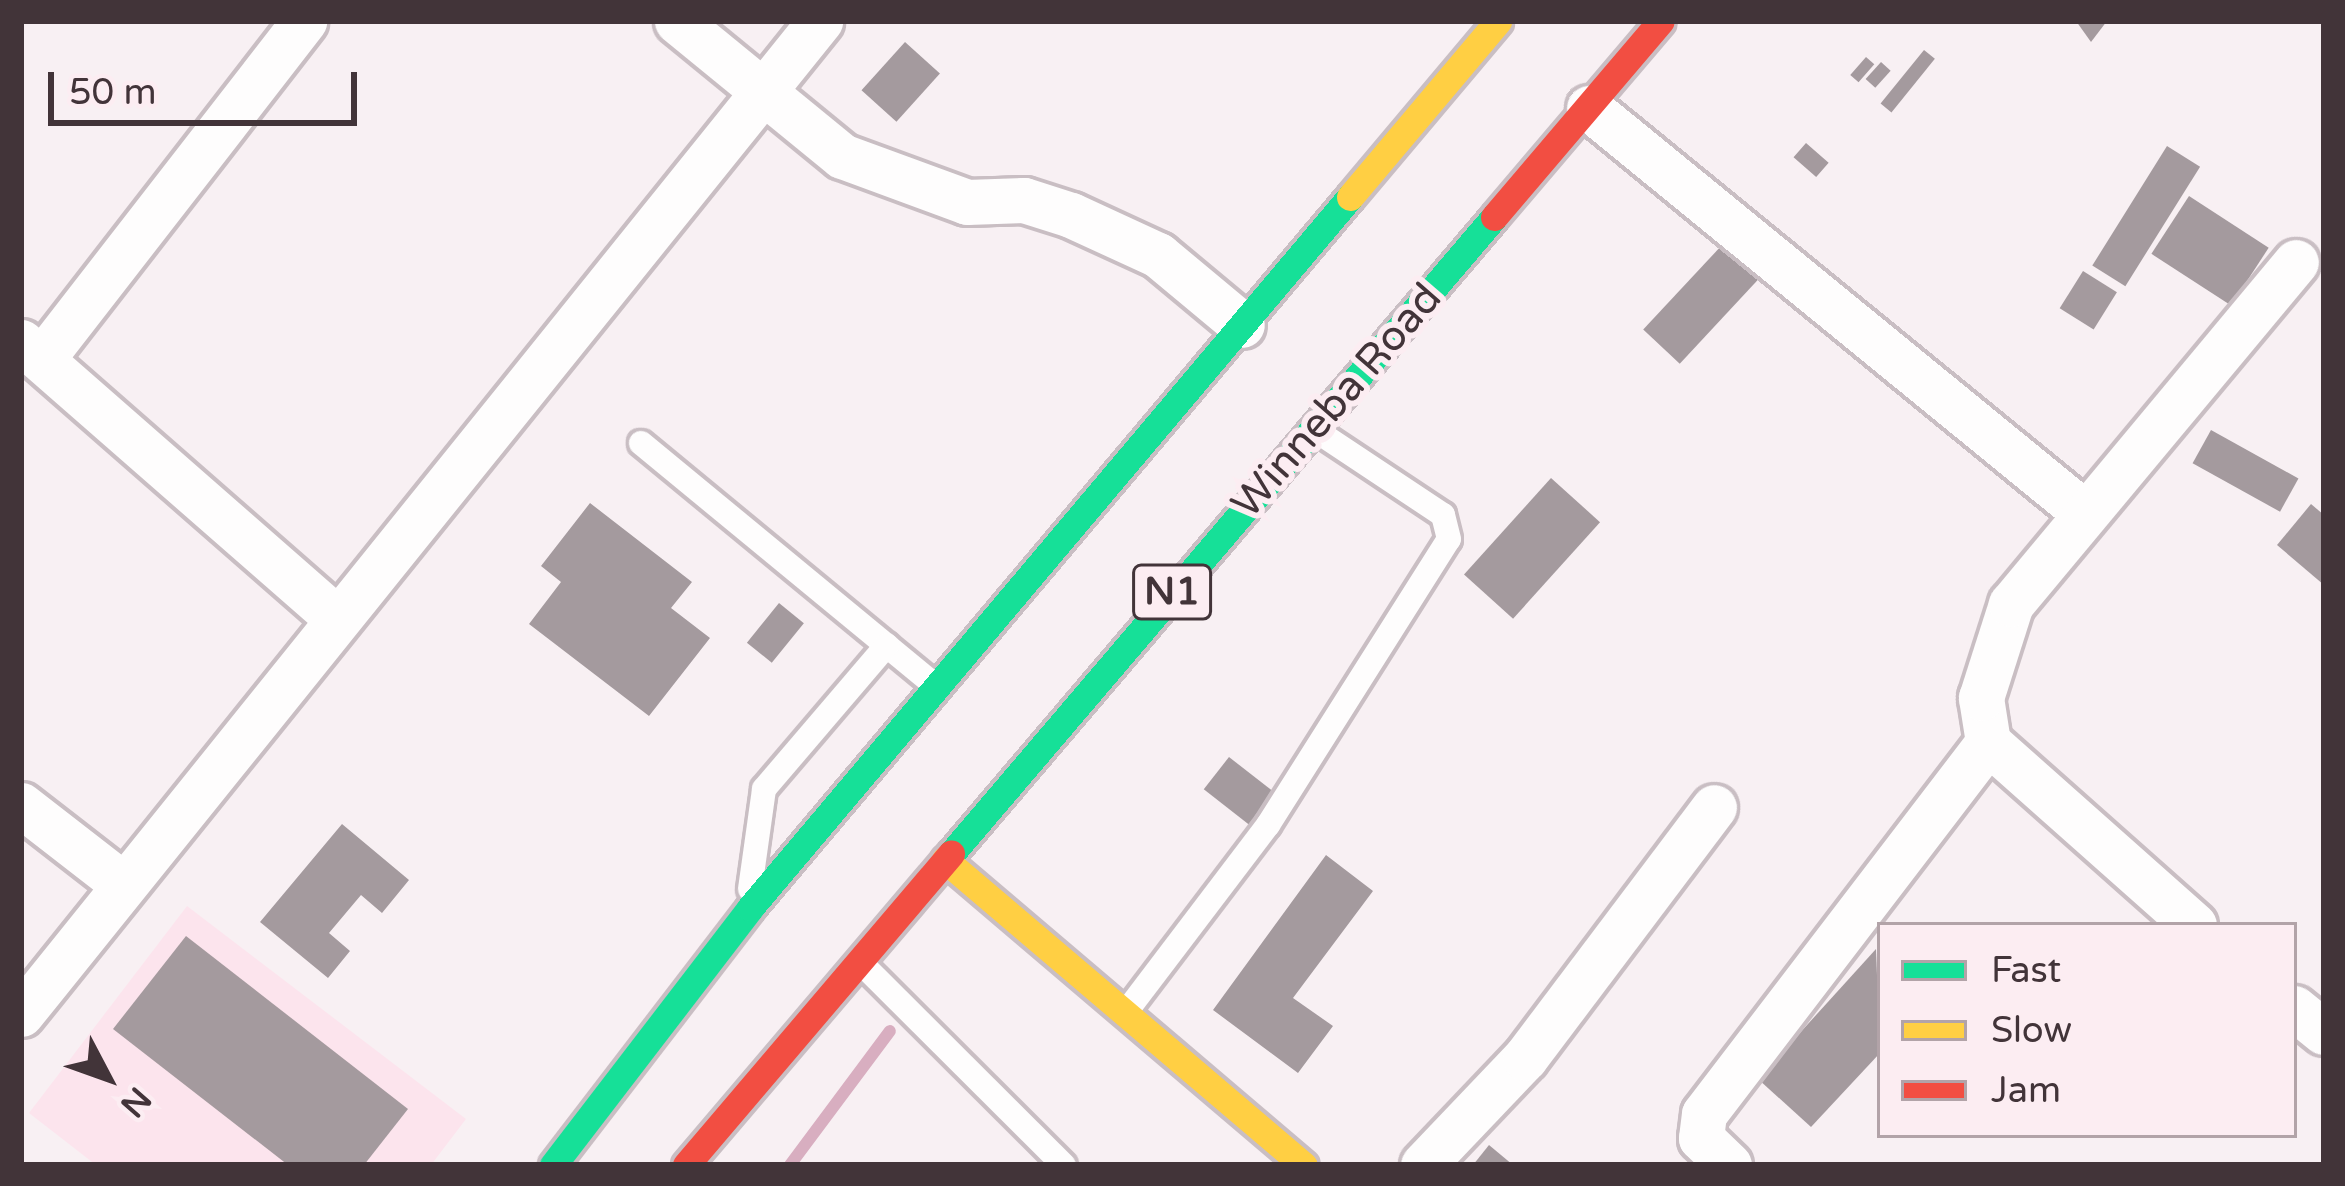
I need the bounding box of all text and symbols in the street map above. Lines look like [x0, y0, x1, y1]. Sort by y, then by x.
scale bar [54, 48, 363, 122]
text: 50 m [69, 71, 157, 114]
street label: Winneba Road [1222, 274, 1452, 528]
road number: N1 [1130, 559, 1214, 625]
legend [1877, 922, 2297, 1138]
text: Fast [1991, 949, 2061, 992]
text: Slow [1991, 1009, 2072, 1052]
north arrow [48, 1018, 168, 1138]
text: Jam [1991, 1069, 2061, 1112]
text: N [112, 1079, 159, 1125]

